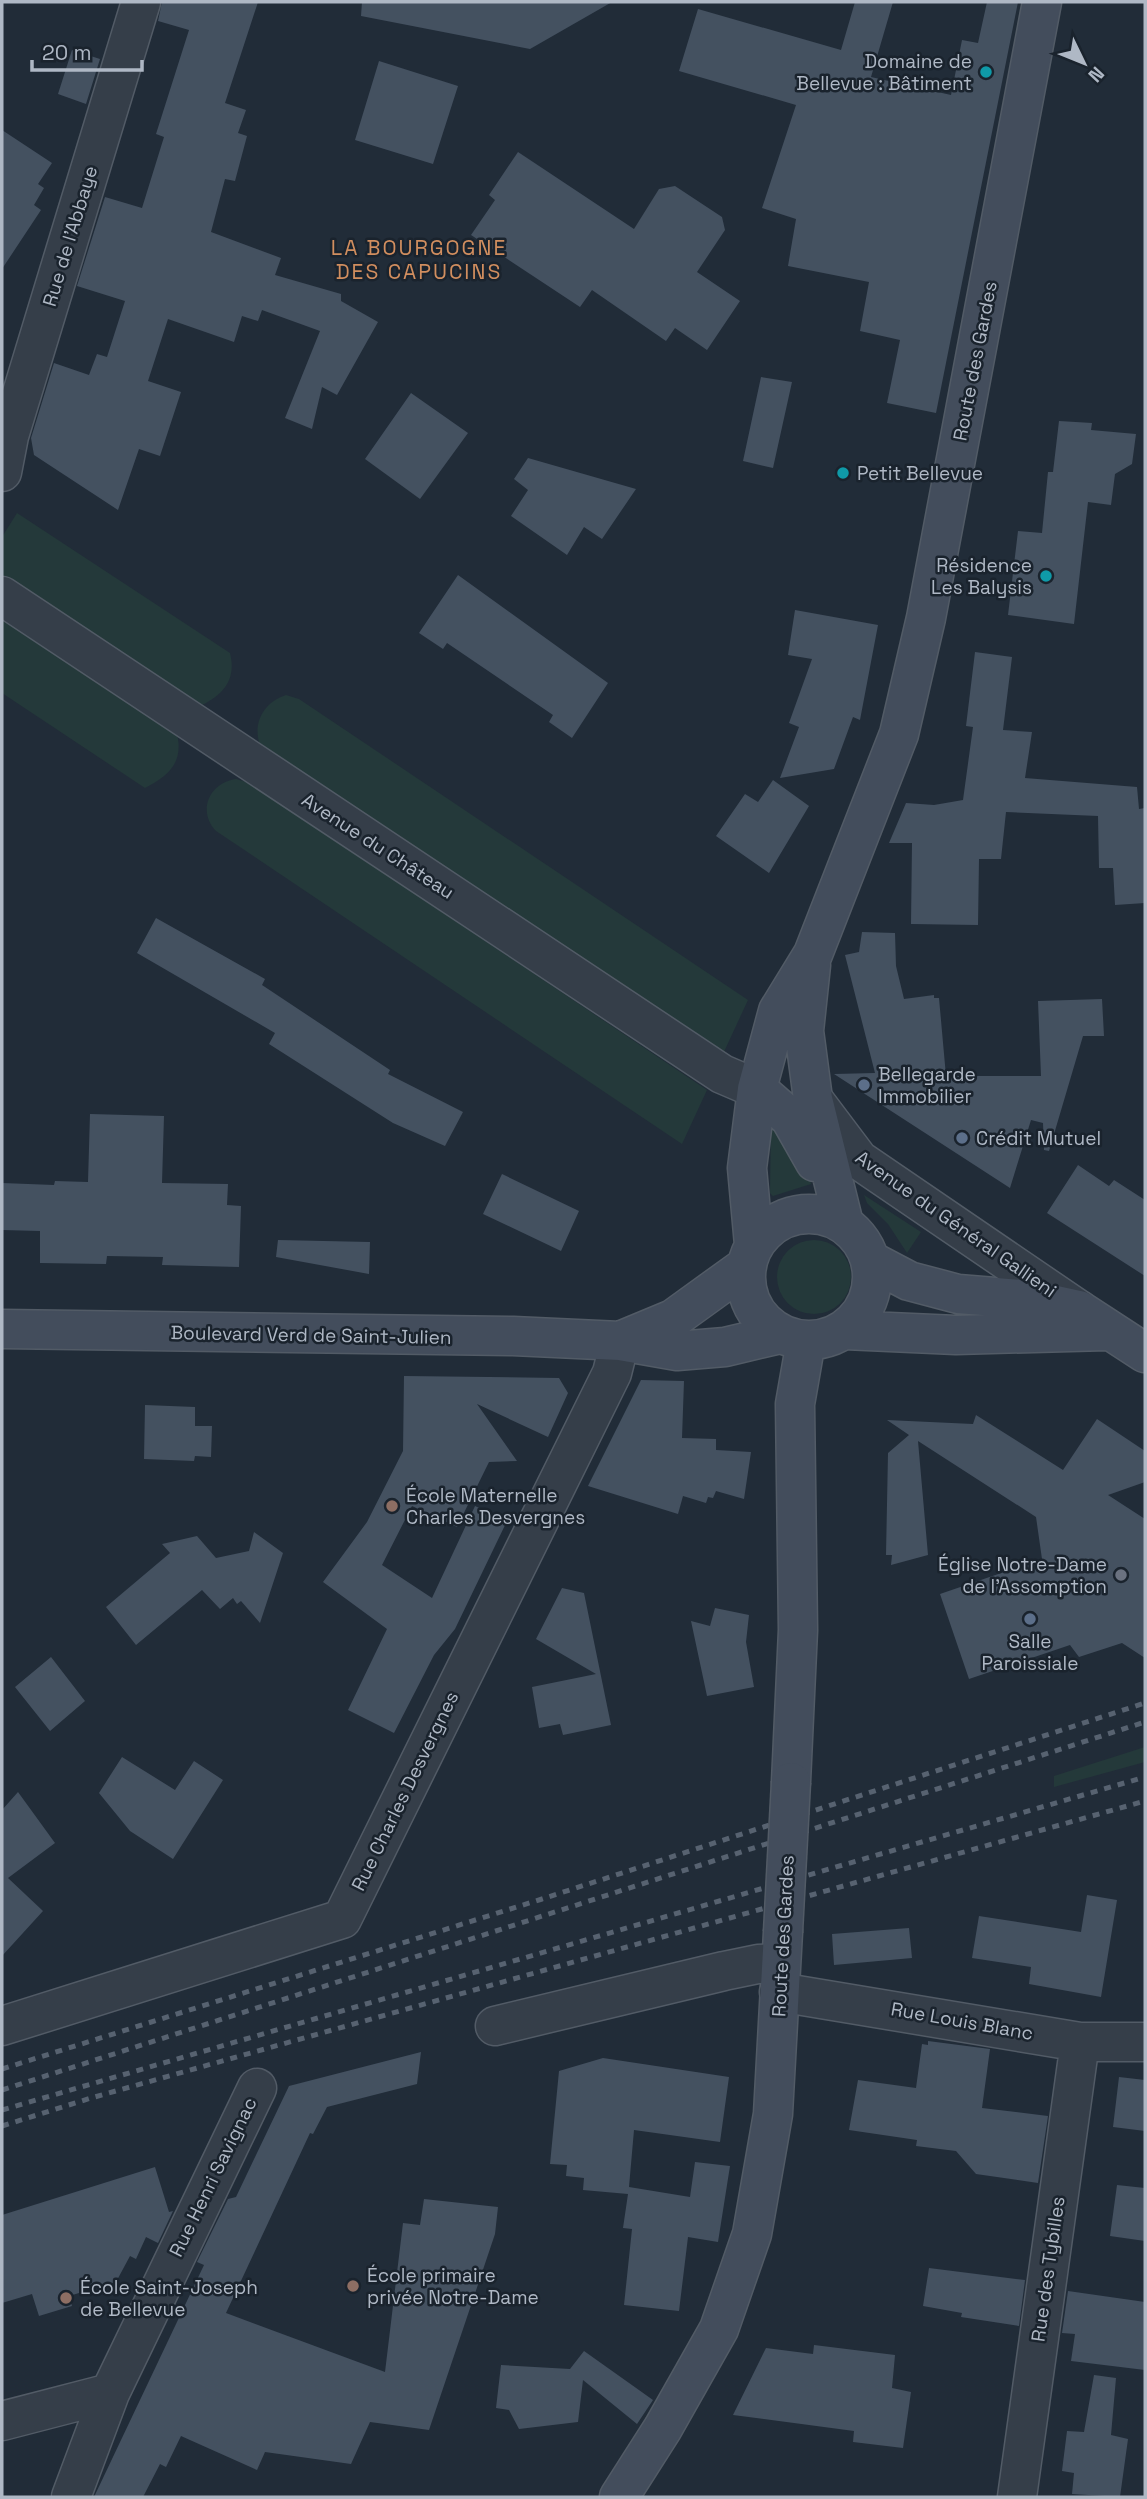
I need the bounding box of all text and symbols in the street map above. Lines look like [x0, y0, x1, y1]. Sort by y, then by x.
scale bar [32, 28, 142, 72]
north arrow [1049, 28, 1119, 98]
text: 20 m [42, 39, 92, 66]
place label: Domaine de Bellevue : Bâtiment [796, 49, 972, 96]
text: N [1083, 61, 1110, 87]
marker: Domaine de Bellevue : Bâtiment [978, 64, 994, 80]
street label: Rue de l'Abbaye [37, 163, 103, 309]
district label: LA BOURGOGNE DES CAPUCINS [331, 234, 507, 285]
street label: Route des Gardes [947, 279, 1003, 443]
place label: Petit Bellevue [857, 461, 983, 486]
marker: Petit Bellevue [835, 465, 851, 481]
place label: Résidence Les Balysis [931, 553, 1032, 600]
marker: Résidence Les Balysis [1038, 568, 1054, 584]
street label: Avenue du Château [297, 787, 459, 905]
place label: Bellegarde Immobilier [878, 1062, 976, 1109]
marker: Bellegarde Immobilier [856, 1077, 872, 1093]
place label: Crédit Mutuel [976, 1126, 1101, 1151]
marker: Crédit Mutuel [954, 1130, 970, 1146]
street label: Avenue du Général Gallieni [851, 1145, 1061, 1303]
street label: Boulevard Verd de Saint-Julien [170, 1320, 452, 1350]
place label: École Maternelle Charles Desvergnes [406, 1483, 585, 1530]
marker: École Maternelle Charles Desvergnes [384, 1498, 400, 1514]
place label: Église Notre-Dame de l'Assomption [938, 1552, 1107, 1599]
marker: Église Notre-Dame de l'Assomption [1113, 1567, 1129, 1583]
marker: Salle Paroissiale [1022, 1611, 1038, 1627]
place label: Salle Paroissiale [982, 1629, 1078, 1676]
street label: Rue Charles Desvergnes [346, 1687, 464, 1895]
street label: Route des Gardes [766, 1854, 800, 2018]
street label: Rue Louis Blanc [889, 1996, 1035, 2046]
street label: Rue Henri Savignac [163, 2093, 263, 2261]
street label: Rue des Tybilles [1025, 2195, 1071, 2343]
place label: École primaire privée Notre-Dame [367, 2263, 539, 2310]
place label: École Saint-Joseph de Bellevue [80, 2275, 258, 2322]
marker: École primaire privée Notre-Dame [345, 2278, 361, 2294]
marker: École Saint-Joseph de Bellevue [58, 2290, 74, 2306]

